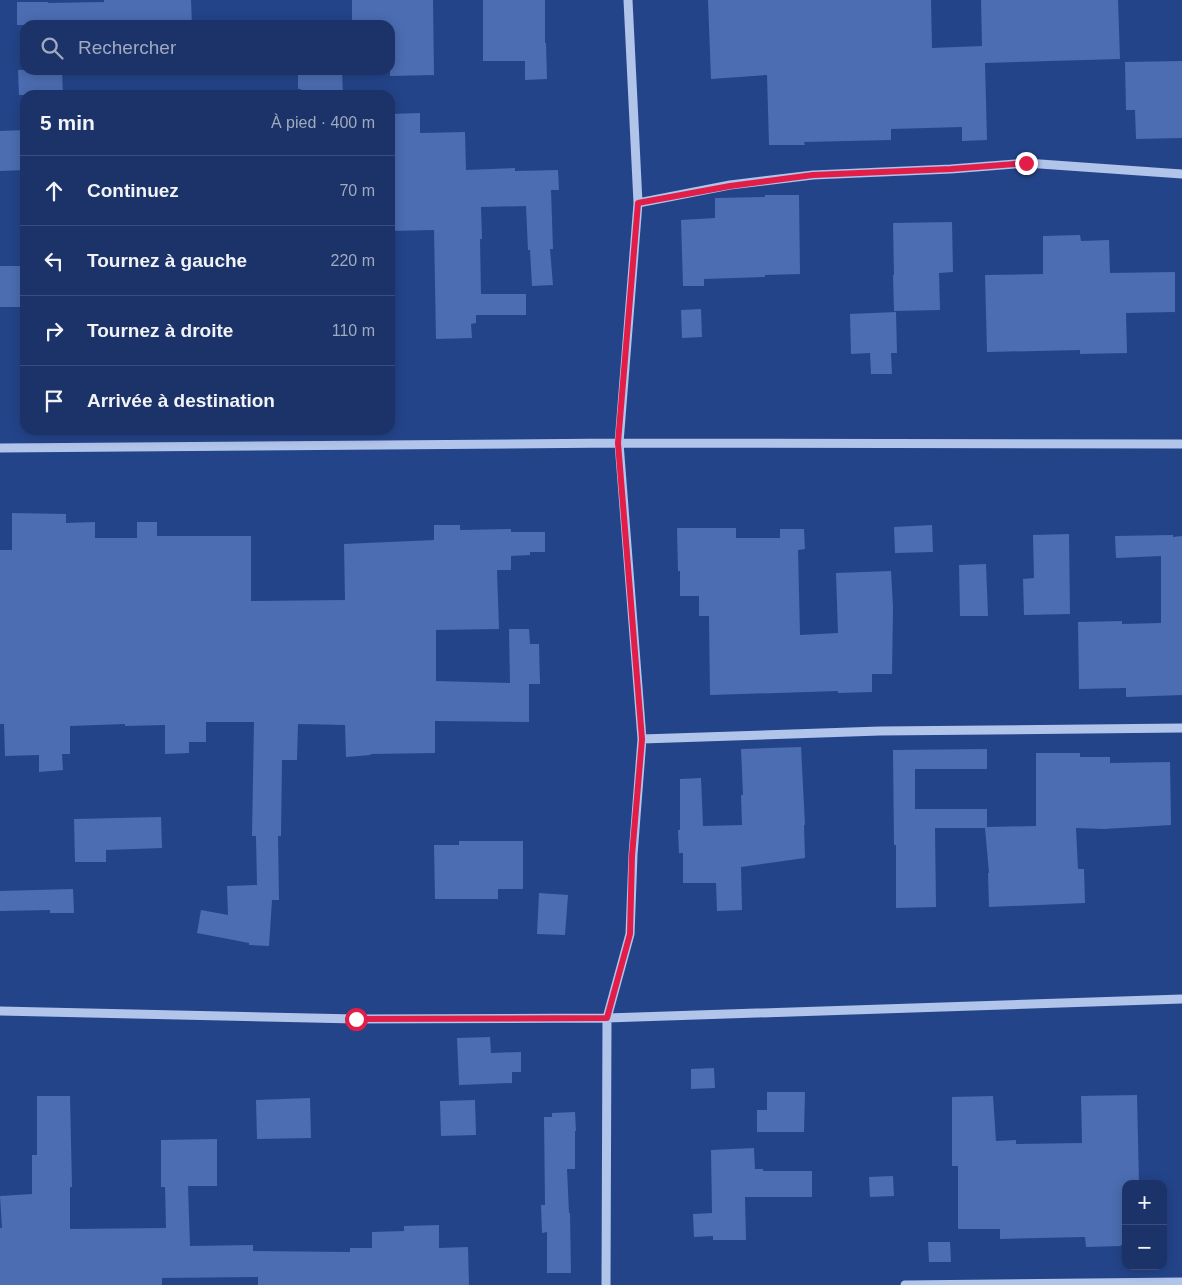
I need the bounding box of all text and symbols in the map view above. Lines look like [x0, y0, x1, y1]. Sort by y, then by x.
search box [20, 20, 395, 75]
icon: search [38, 34, 66, 62]
text: Rechercher [78, 37, 176, 58]
text: 5 min [40, 111, 95, 134]
text: À pied · 400 m [271, 114, 375, 131]
route end [1015, 152, 1038, 175]
icon: ahead [40, 177, 68, 205]
text: Continuez [87, 180, 179, 201]
text: 70 m [339, 182, 375, 199]
icon: left [40, 247, 68, 275]
text: Tournez à gauche [87, 250, 247, 271]
text: 220 m [331, 252, 375, 269]
icon: right [40, 317, 68, 345]
text: Tournez à droite [87, 320, 233, 341]
text: 110 m [332, 322, 375, 339]
icon: arrive [40, 387, 68, 415]
text: Arrivée à destination [87, 390, 275, 411]
route start [345, 1008, 368, 1031]
map controls [1122, 1180, 1167, 1270]
button: + [1122, 1180, 1167, 1225]
button: − [1122, 1225, 1167, 1270]

